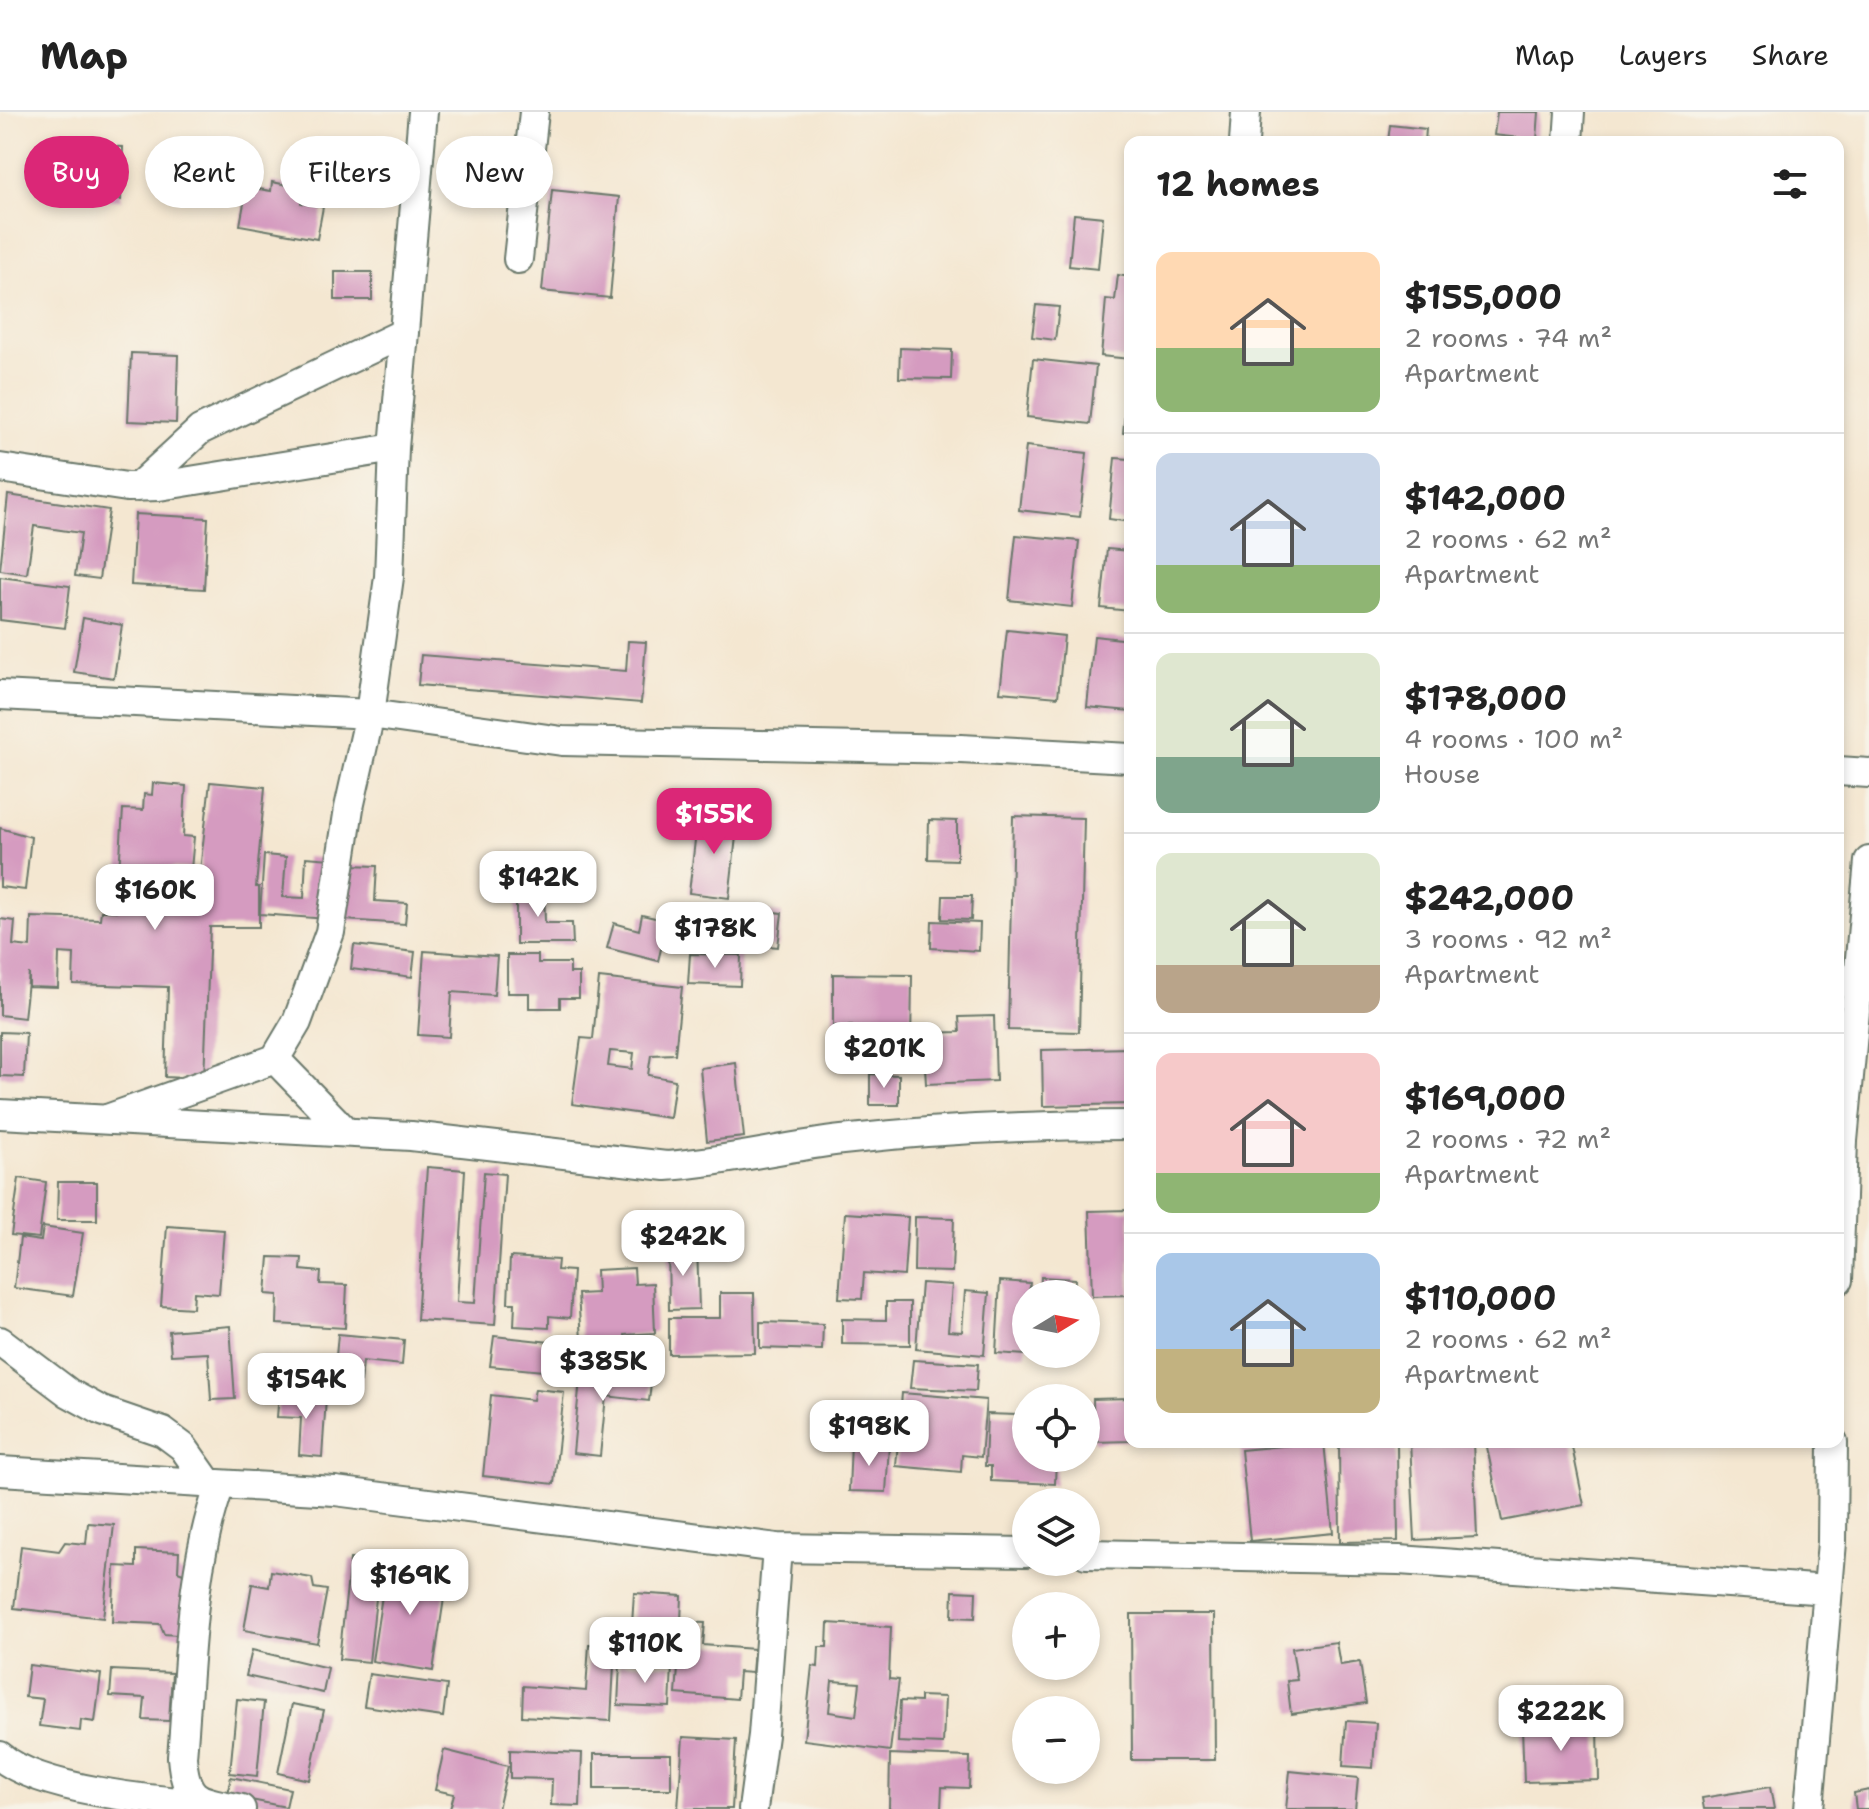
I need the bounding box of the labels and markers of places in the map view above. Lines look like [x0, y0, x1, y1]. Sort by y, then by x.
pin: $155K [658, 788, 770, 856]
pin: $142K [482, 851, 594, 919]
pin: $160K [99, 864, 211, 932]
pin: $178K [659, 902, 771, 970]
pin: $201K [828, 1022, 940, 1090]
pin: $242K [627, 1210, 739, 1278]
pin: $385K [547, 1335, 659, 1403]
pin: $154K [250, 1353, 362, 1421]
pin: $198K [813, 1400, 925, 1468]
pin: $169K [354, 1549, 466, 1617]
pin: $110K [589, 1617, 701, 1685]
pin: $222K [1505, 1685, 1617, 1753]

